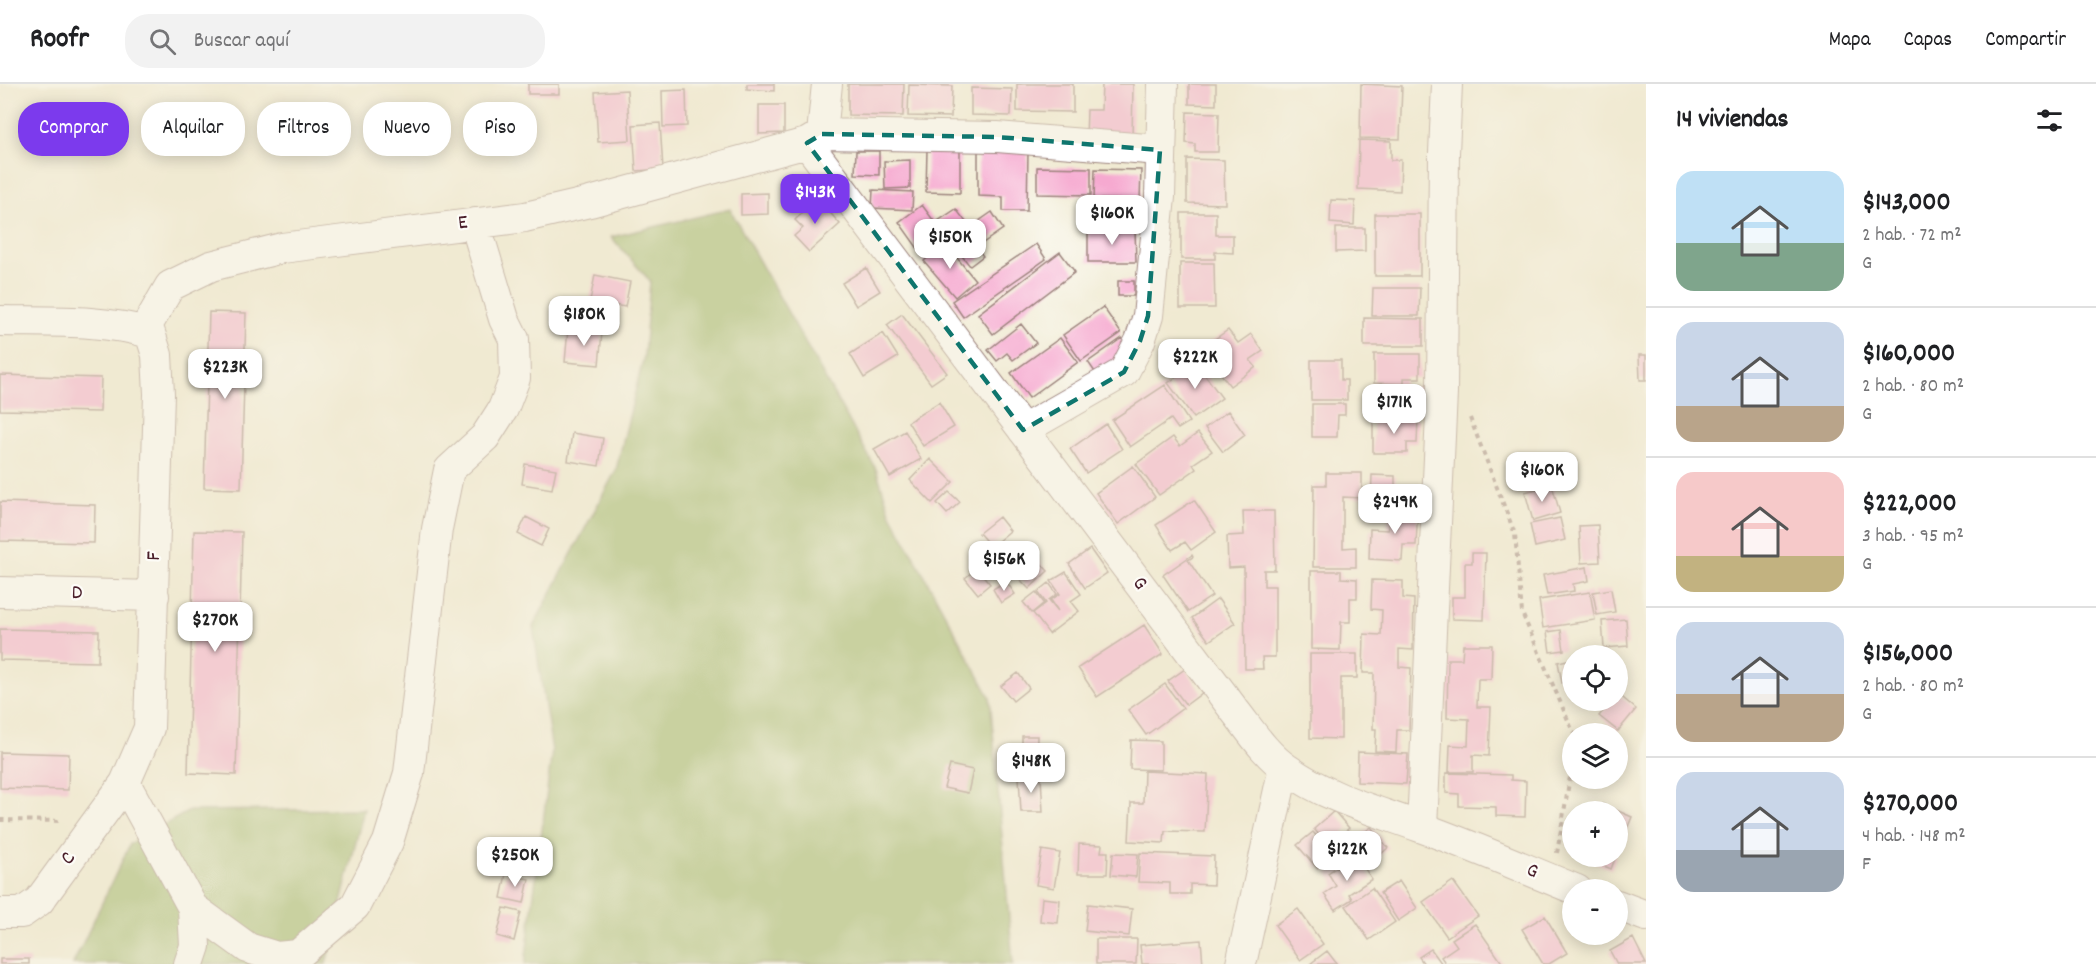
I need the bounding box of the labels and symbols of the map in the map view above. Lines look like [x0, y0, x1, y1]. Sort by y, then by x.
pin: $143K [773, 174, 857, 225]
pin: $160K [1070, 195, 1154, 246]
street label: E [456, 208, 470, 239]
pin: $150K [908, 219, 992, 270]
pin: $180K [542, 296, 626, 347]
pin: $222K [1153, 339, 1237, 390]
pin: $223K [183, 349, 267, 400]
pin: $171K [1352, 384, 1436, 435]
pin: $160K [1500, 452, 1584, 503]
pin: $249K [1353, 484, 1437, 535]
pin: $156K [962, 541, 1046, 592]
street label: F [140, 550, 170, 561]
street label: G [1124, 571, 1154, 597]
street label: D [71, 579, 83, 609]
pin: $270K [173, 602, 257, 653]
pin: $148K [989, 743, 1073, 794]
pin: $122K [1305, 831, 1389, 882]
pin: $250K [473, 837, 557, 888]
street label: C [54, 846, 84, 872]
street label: G [1521, 856, 1543, 888]

